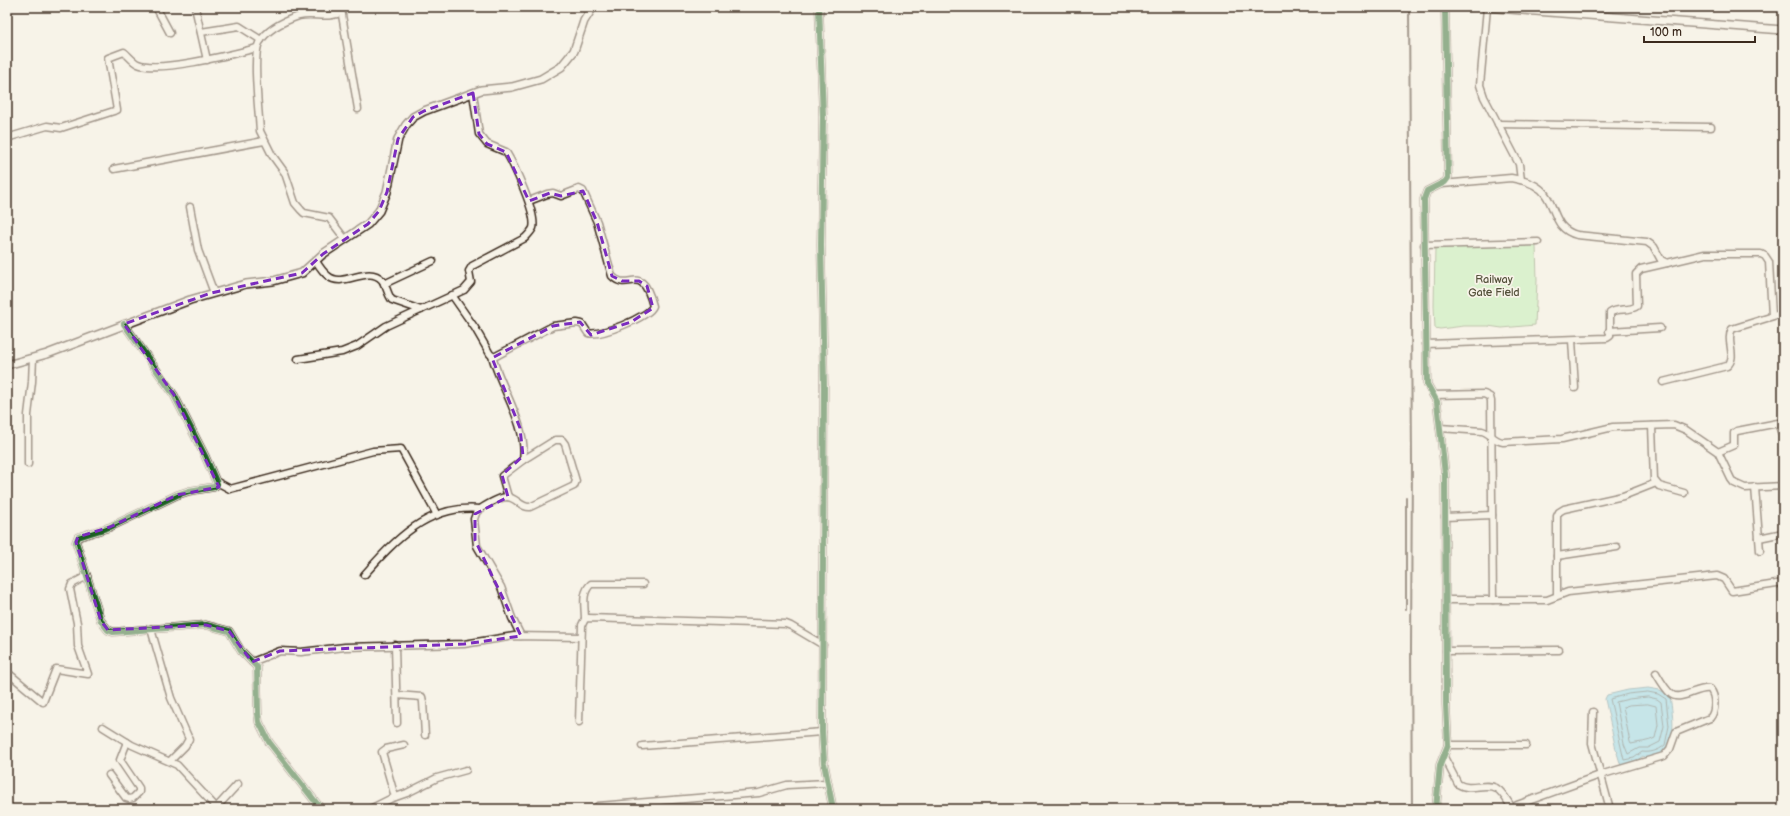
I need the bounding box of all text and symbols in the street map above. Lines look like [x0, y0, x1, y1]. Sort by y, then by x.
scale bar [1644, 18, 1755, 44]
text: 100 m [1650, 25, 1682, 40]
park label: Railway Gate Field [1468, 273, 1520, 299]

